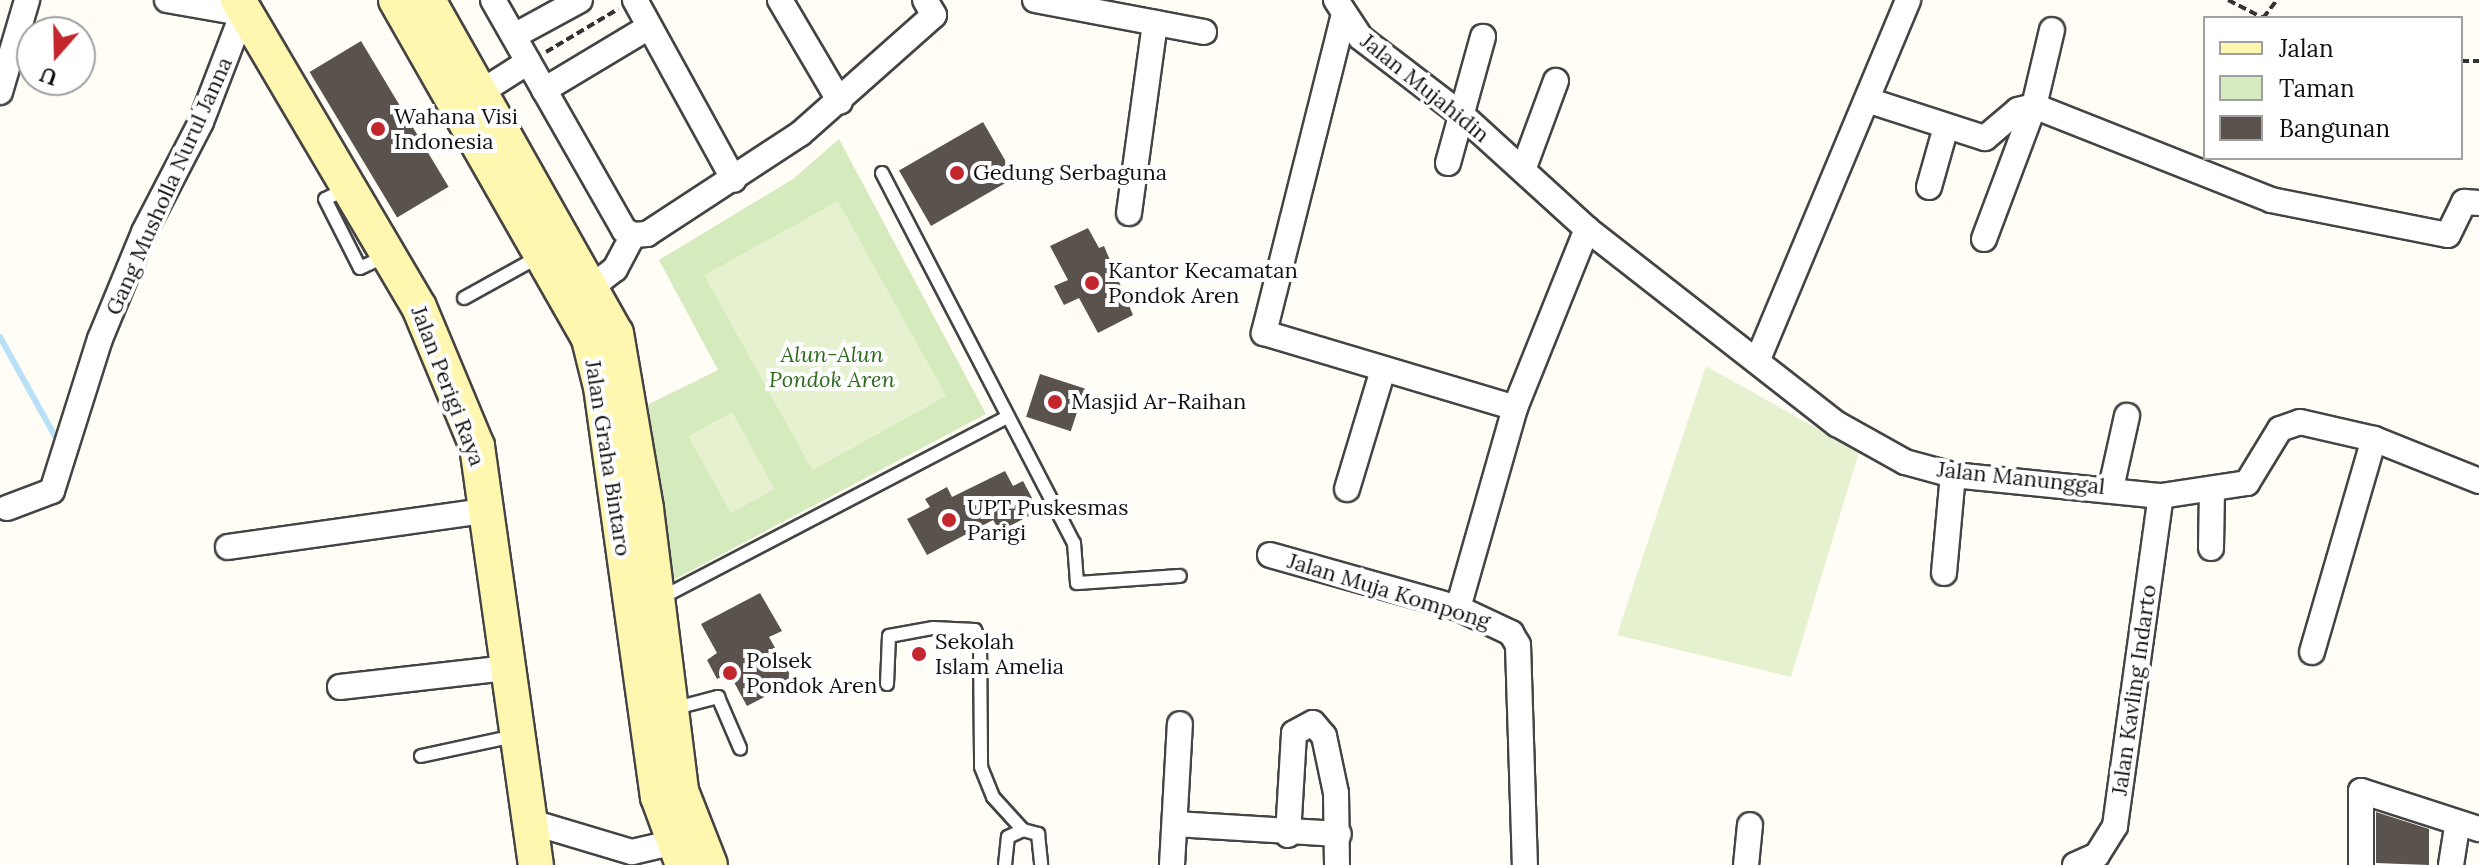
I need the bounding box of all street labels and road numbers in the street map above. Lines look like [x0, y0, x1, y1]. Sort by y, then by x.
street label: Jalan Mujahidin [1355, 28, 1495, 148]
street label: Gang Musholla Nurul Janna [100, 53, 238, 319]
street label: Jalan Perigi Raya [405, 302, 491, 470]
street label: Jalan Graha Bintaro [579, 358, 637, 558]
street label: Jalan Manunggal [1936, 456, 2106, 500]
street label: Jalan Muja Kompong [1284, 548, 1494, 634]
street label: Jalan Kavling Indarto [2106, 583, 2162, 797]

